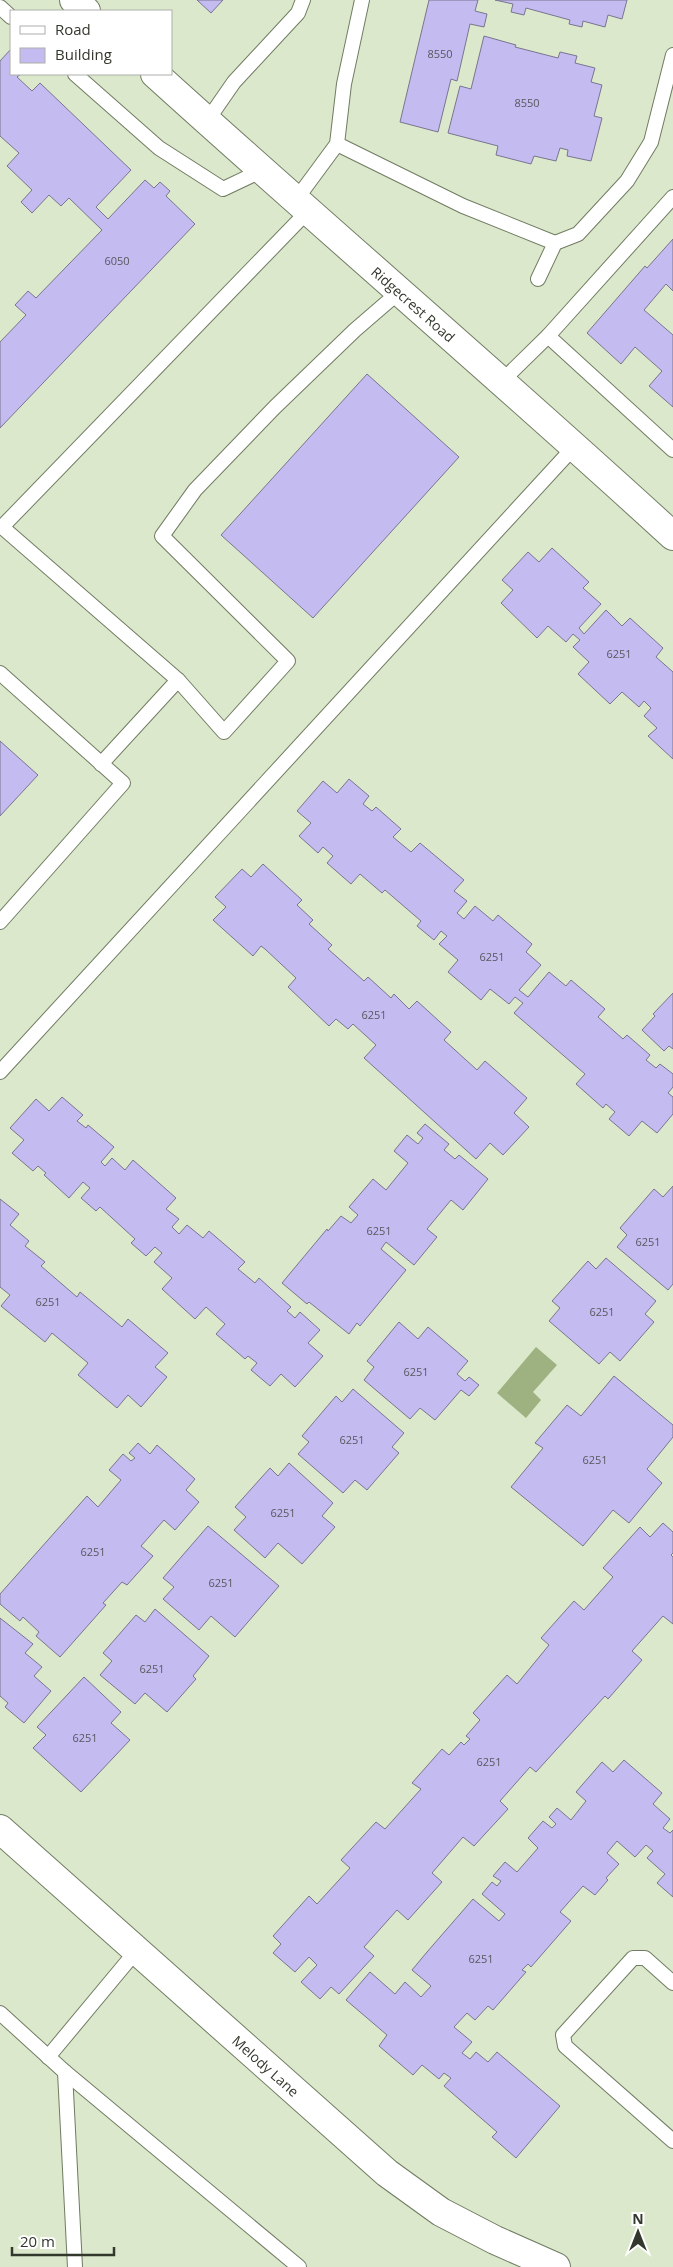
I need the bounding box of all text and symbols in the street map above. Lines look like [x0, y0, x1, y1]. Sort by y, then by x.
legend [10, 10, 172, 75]
text: Road [55, 19, 91, 39]
text: Building [55, 44, 112, 64]
house number: 8550 [427, 46, 453, 61]
house number: 8550 [514, 95, 540, 110]
house number: 6050 [104, 253, 130, 268]
street label: Ridgecrest Road [368, 262, 459, 346]
house number: 6251 [606, 646, 632, 661]
house number: 6251 [479, 949, 505, 964]
house number: 6251 [361, 1007, 387, 1022]
house number: 6251 [366, 1223, 392, 1238]
house number: 6251 [635, 1234, 661, 1249]
house number: 6251 [35, 1294, 61, 1309]
house number: 6251 [589, 1304, 615, 1319]
house number: 6251 [403, 1364, 429, 1379]
house number: 6251 [339, 1432, 365, 1447]
house number: 6251 [582, 1452, 608, 1467]
house number: 6251 [270, 1505, 296, 1520]
house number: 6251 [80, 1544, 106, 1559]
house number: 6251 [208, 1575, 234, 1590]
house number: 6251 [139, 1661, 165, 1676]
house number: 6251 [72, 1730, 98, 1745]
house number: 6251 [476, 1754, 502, 1769]
house number: 6251 [468, 1951, 494, 1966]
street label: Melody Lane [229, 2031, 304, 2100]
north arrow [613, 2207, 663, 2257]
text: N [632, 2209, 644, 2228]
scale bar [12, 2224, 115, 2256]
text: 20 m [20, 2231, 55, 2251]

